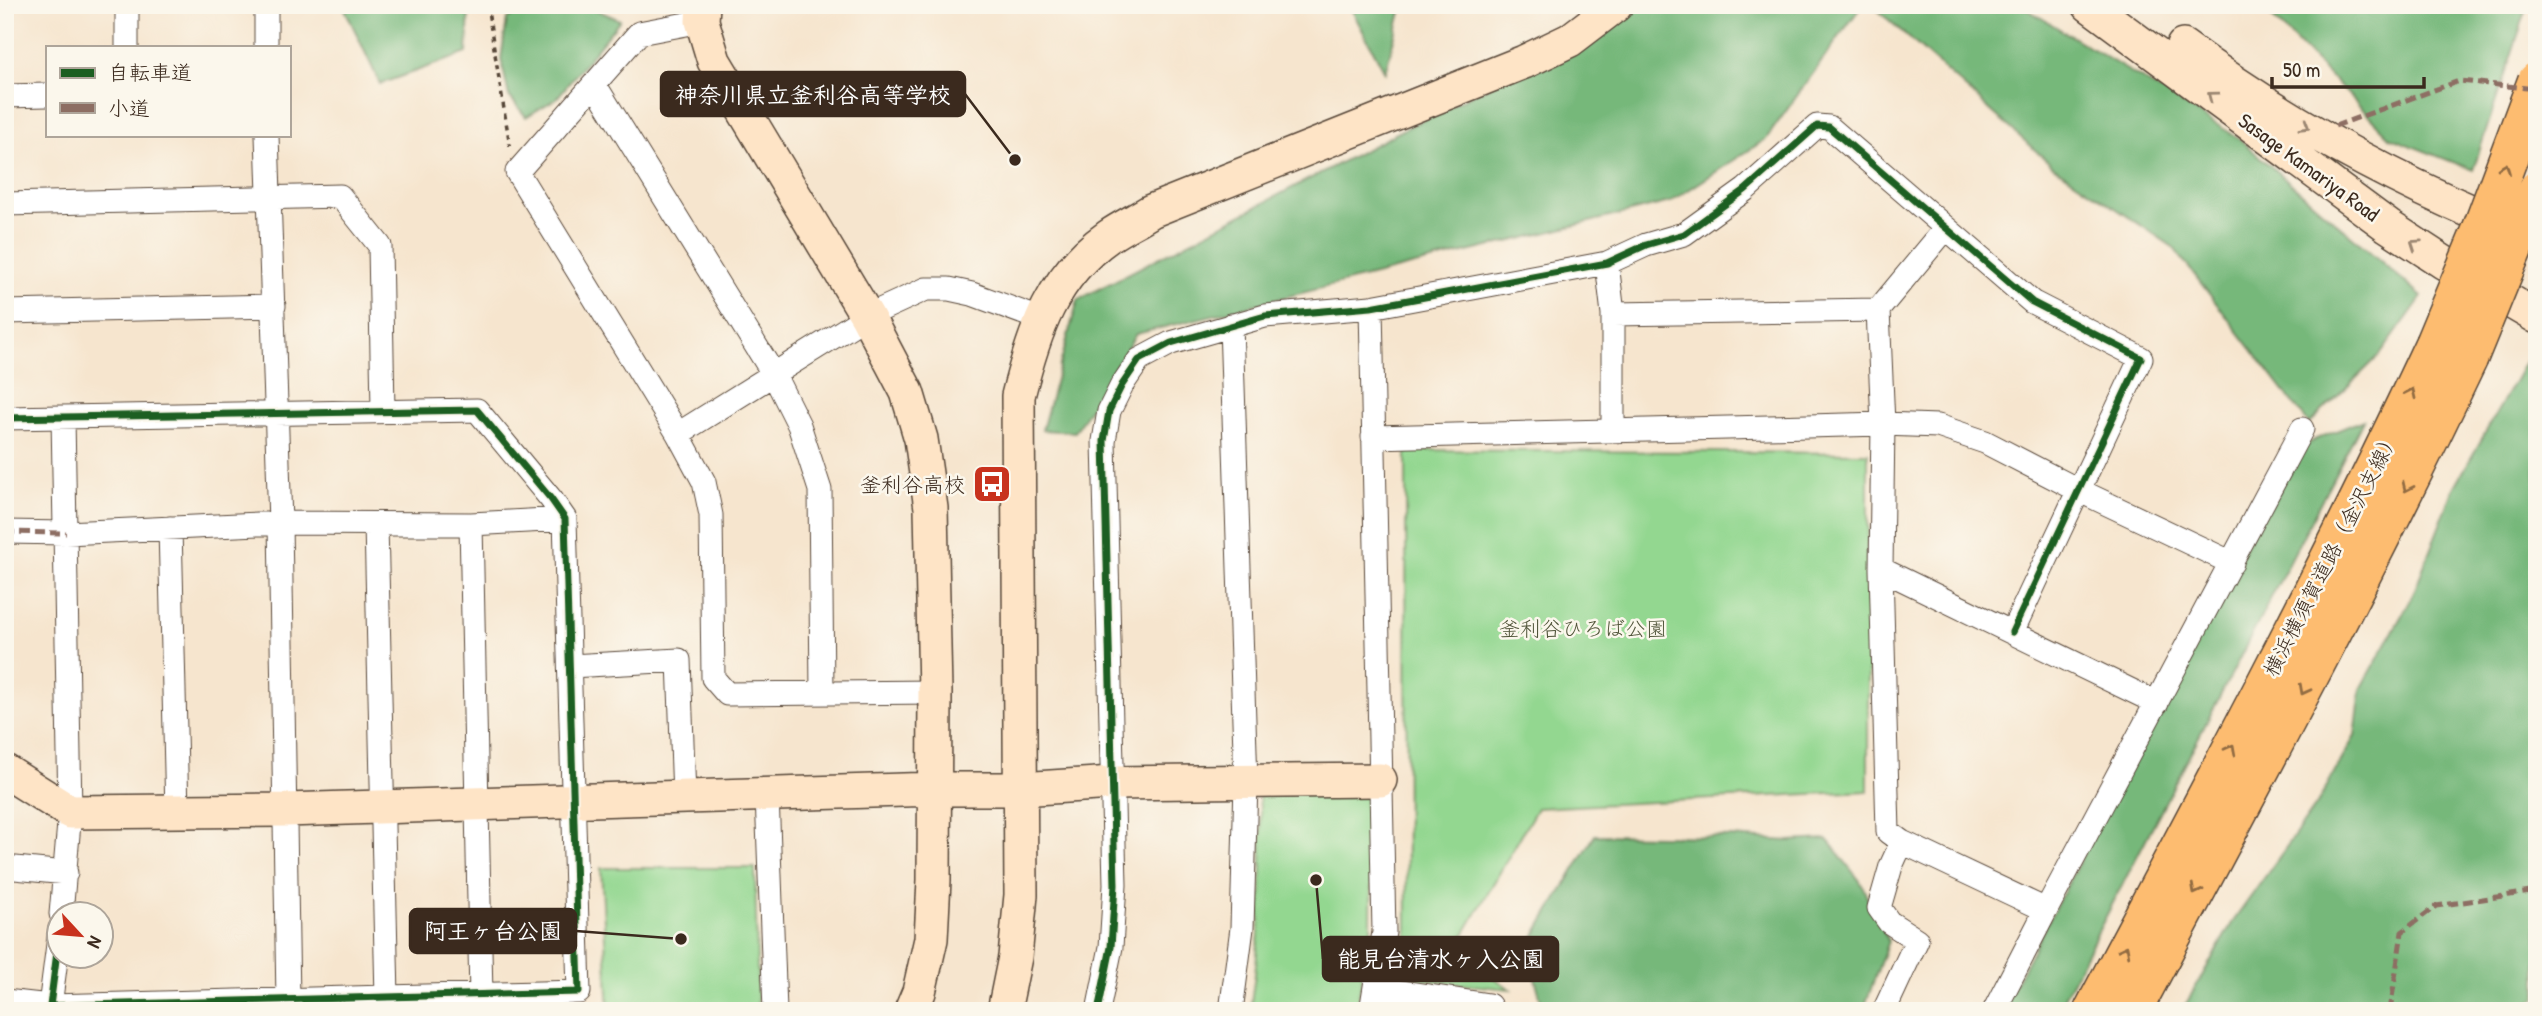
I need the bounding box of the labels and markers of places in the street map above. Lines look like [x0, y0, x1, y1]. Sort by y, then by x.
callout: 神奈川県立釜利谷高等学校 [661, 72, 965, 116]
bus stop icon: 釜利谷高校 [971, 463, 1013, 505]
place label: 釜利谷高校 [860, 470, 965, 499]
callout: 阿王ヶ台公園 [410, 909, 576, 953]
callout: 能見台清水ヶ入公園 [1323, 937, 1558, 981]

